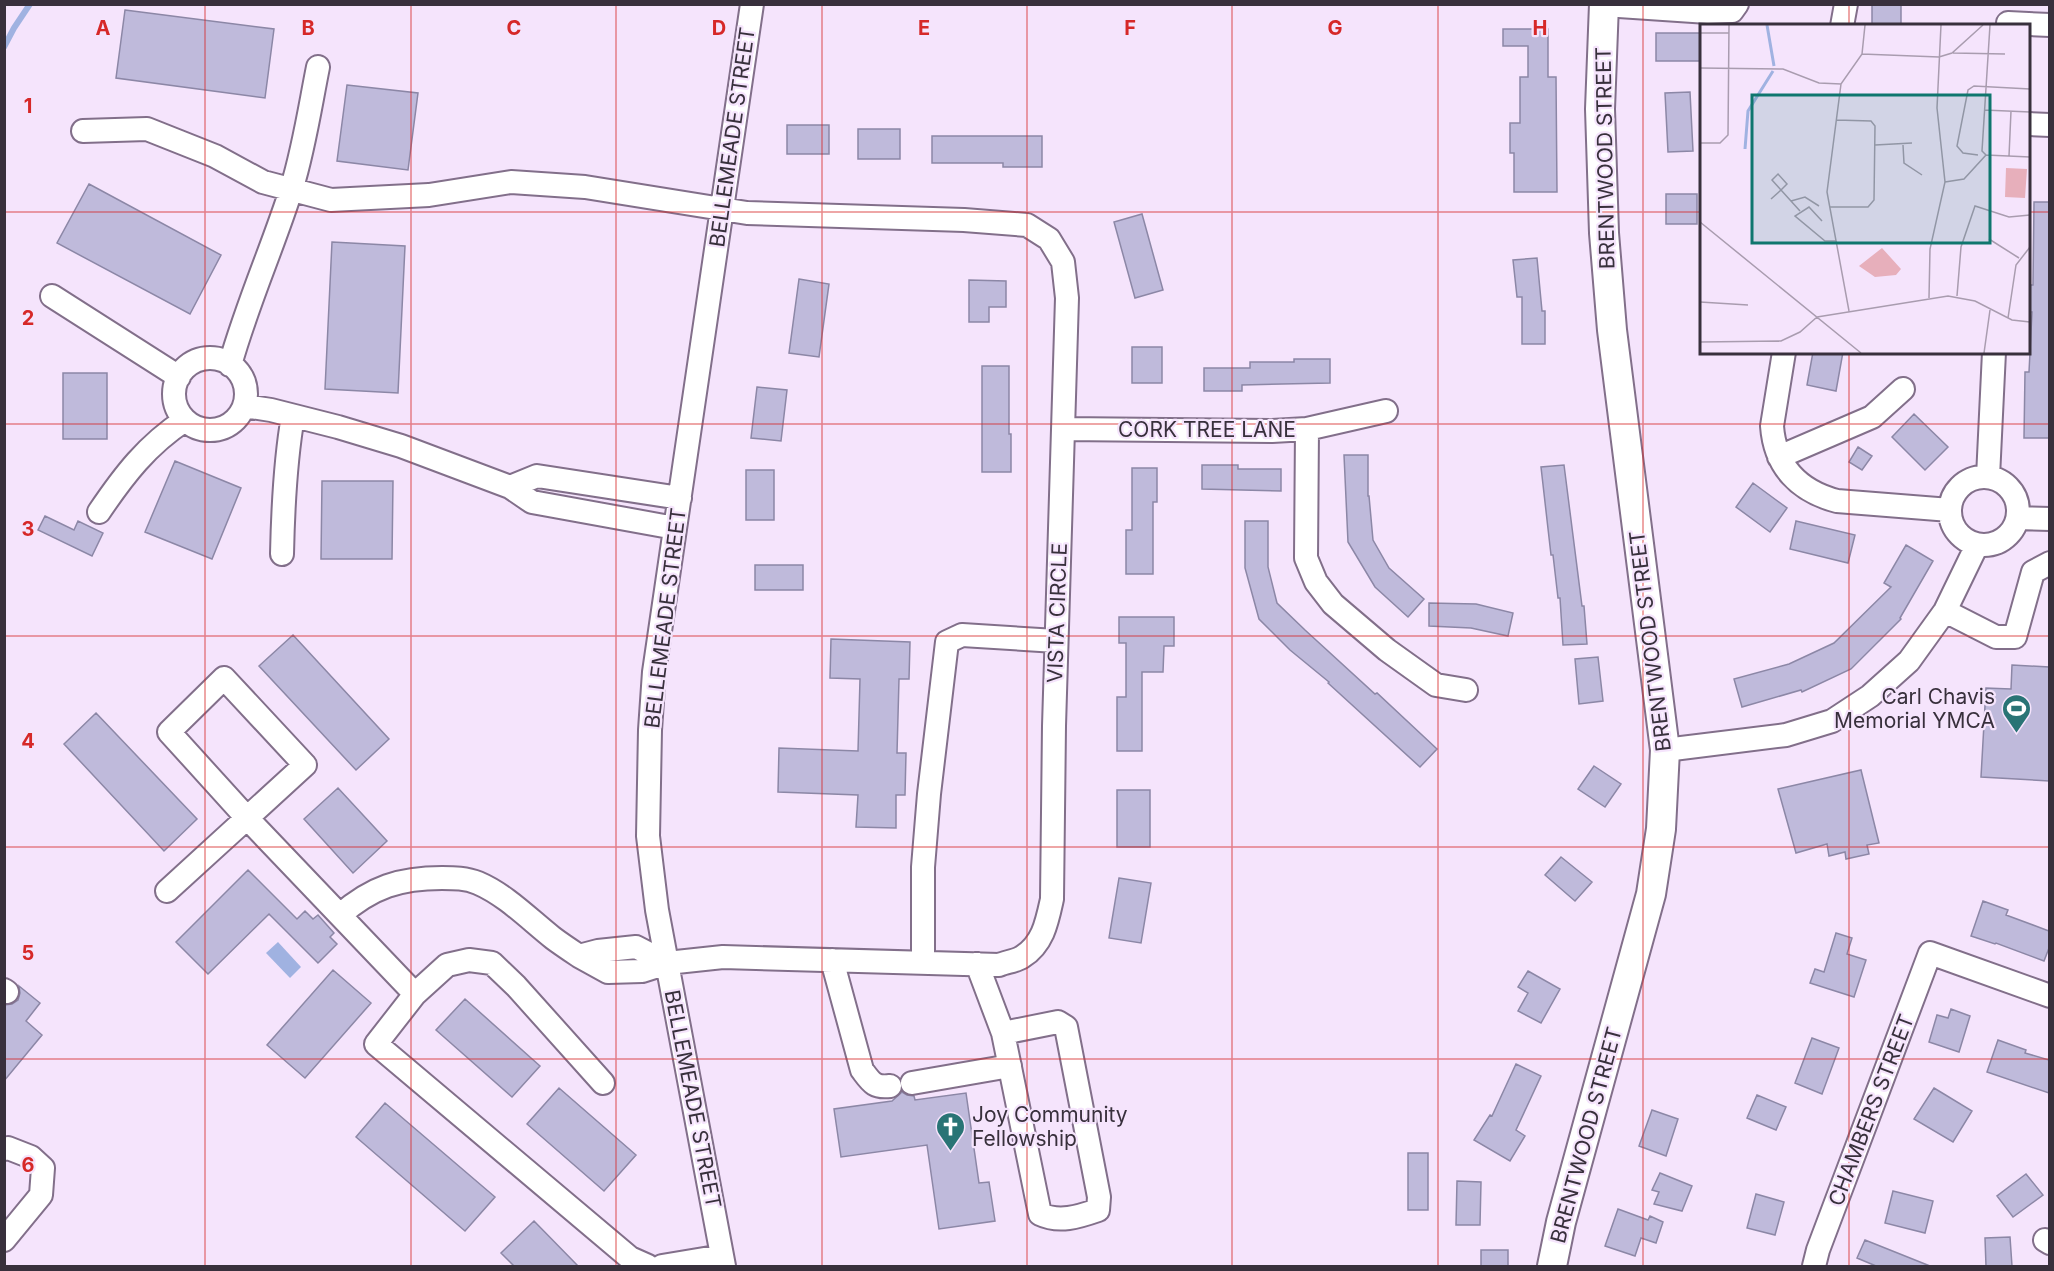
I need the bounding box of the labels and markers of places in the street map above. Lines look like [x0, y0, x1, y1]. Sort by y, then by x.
place label: Carl Chavis Memorial YMCA [1834, 684, 1995, 733]
sports icon: Carl Chavis Memorial YMCA [2000, 692, 2032, 734]
place label: Joy Community Fellowship [972, 1102, 1128, 1151]
church icon: Joy Community Fellowship [935, 1110, 967, 1152]

